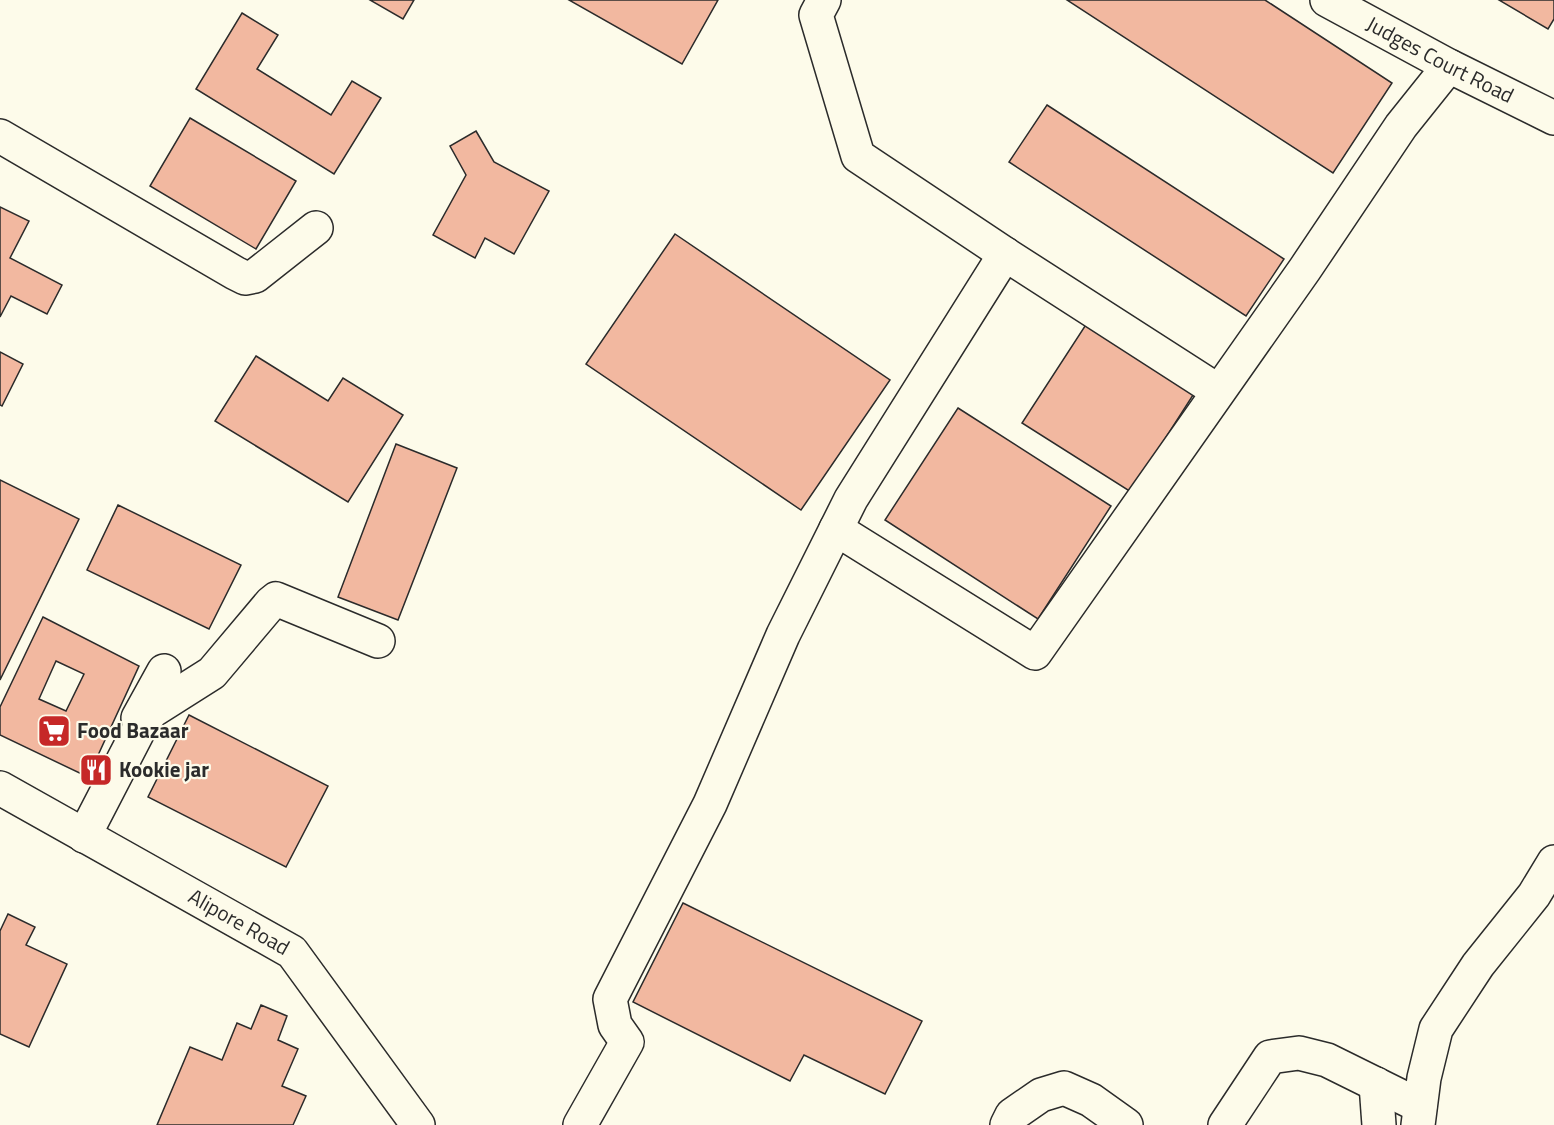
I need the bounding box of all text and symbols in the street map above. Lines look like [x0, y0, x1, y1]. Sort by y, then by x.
street label: Judges Court Road [1361, 7, 1520, 111]
supermarket icon: Food Bazaar [36, 713, 72, 749]
place label: Food Bazaar [77, 714, 189, 746]
restaurant icon: Kookie jar [78, 752, 114, 788]
place label: Kookie jar [119, 753, 209, 785]
street label: Alipore Road [183, 880, 296, 963]

